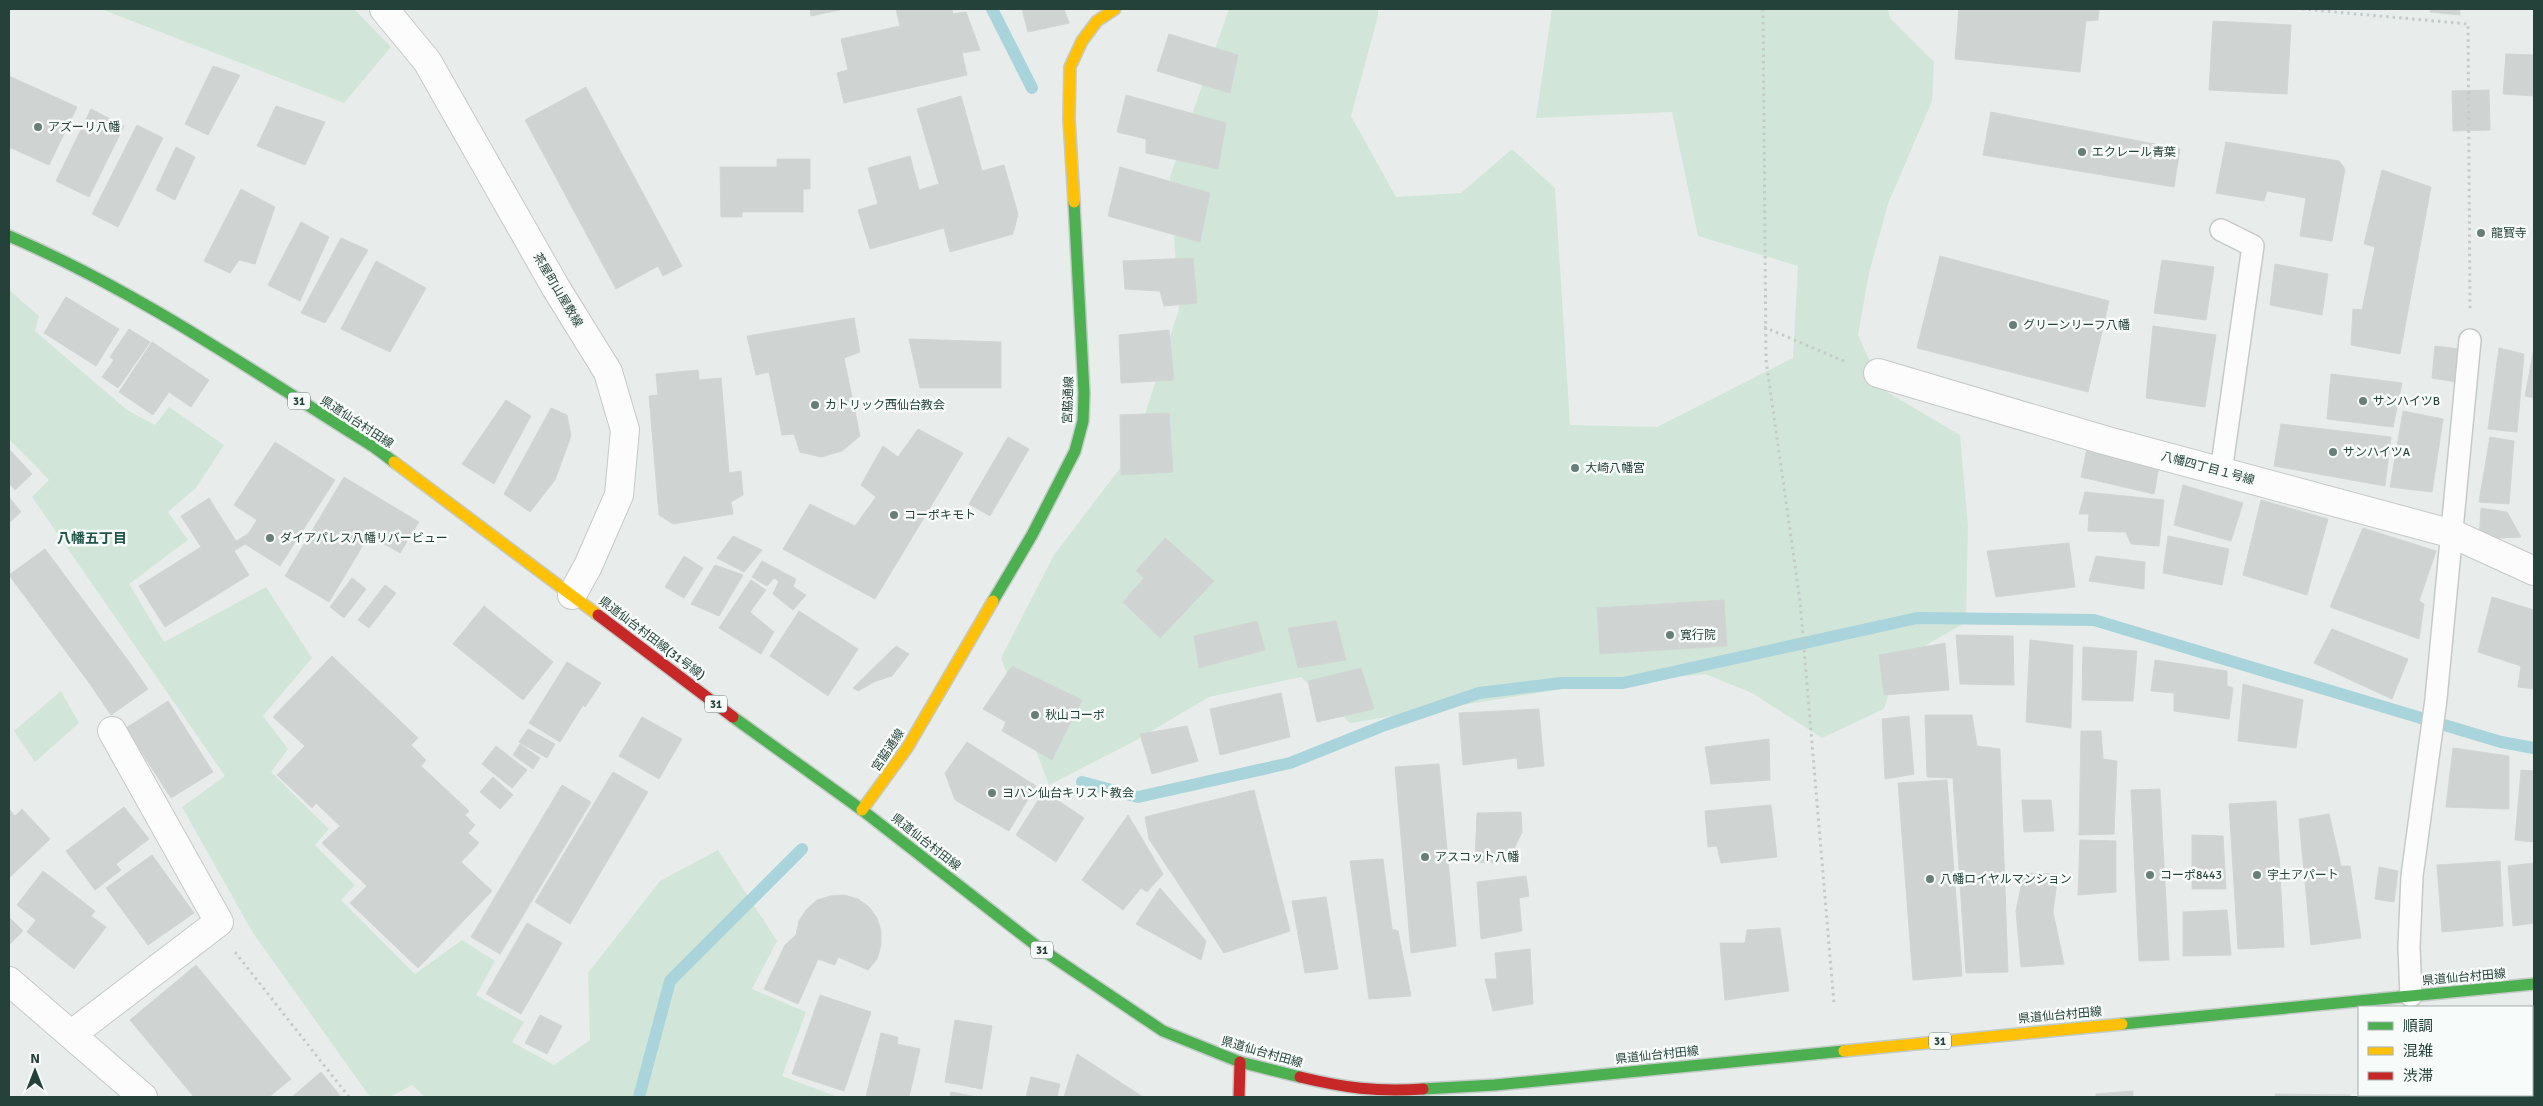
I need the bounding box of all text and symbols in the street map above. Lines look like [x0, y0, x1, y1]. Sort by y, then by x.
place label: アズーリ八幡 [48, 120, 120, 135]
marker: アズーリ八幡 [32, 121, 44, 133]
place label: エクレール青葉 [2092, 145, 2176, 160]
marker: エクレール青葉 [2076, 146, 2088, 158]
place label: 龍寳寺 [2491, 226, 2527, 241]
marker: 龍寳寺 [2475, 227, 2487, 239]
street label: 茶屋町山屋敷線 [530, 250, 586, 330]
place label: グリーンリーフ八幡 [2023, 318, 2130, 333]
marker: グリーンリーフ八幡 [2007, 319, 2019, 331]
street label: 宮脇通線 [1060, 376, 1077, 424]
road number: 31 [288, 392, 310, 410]
street label: 県道仙台村田線 [317, 393, 396, 452]
place label: サンハイツB [2373, 394, 2440, 409]
marker: サンハイツB [2357, 395, 2369, 407]
place label: カトリック西仙台教会 [825, 398, 945, 413]
marker: カトリック西仙台教会 [809, 399, 821, 411]
place label: サンハイツA [2343, 445, 2411, 460]
marker: サンハイツA [2327, 446, 2339, 458]
street label: 八幡四丁目１号線 [2160, 449, 2256, 488]
place label: 大崎八幡宮 [1585, 461, 1645, 476]
marker: 大崎八幡宮 [1569, 462, 1581, 474]
place label: コーポキモト [904, 508, 976, 523]
marker: コーポキモト [888, 509, 900, 521]
district label: 八幡五丁目 [57, 530, 127, 547]
place label: ダイアパレス八幡リバービュー [280, 531, 448, 546]
marker: ダイアパレス八幡リバービュー [264, 532, 276, 544]
street label: 県道仙台村田線(31号線) [596, 594, 708, 683]
place label: 寛行院 [1680, 628, 1716, 643]
marker: 寛行院 [1664, 629, 1676, 641]
road number: 31 [705, 696, 727, 712]
place label: 秋山コーポ [1045, 708, 1105, 723]
marker: 秋山コーポ [1029, 709, 1041, 721]
street label: 宮脇通線 [869, 726, 908, 774]
place label: ヨハン仙台キリスト教会 [1002, 786, 1134, 801]
marker: ヨハン仙台キリスト教会 [986, 787, 998, 799]
street label: 県道仙台村田線 [888, 811, 963, 874]
place label: アスコット八幡 [1435, 850, 1519, 865]
marker: アスコット八幡 [1419, 851, 1431, 863]
place label: コーポ8443 [2160, 868, 2222, 883]
place label: 宇土アパート [2267, 868, 2339, 883]
marker: コーポ8443 [2144, 869, 2156, 881]
marker: 宇土アパート [2251, 869, 2263, 881]
place label: 八幡ロイヤルマンション [1940, 872, 2072, 887]
marker: 八幡ロイヤルマンション [1924, 873, 1936, 885]
road number: 31 [1031, 942, 1053, 958]
street label: 県道仙台村田線 [2422, 966, 2507, 989]
street label: 県道仙台村田線 [2018, 1004, 2103, 1027]
legend [2358, 1006, 2533, 1096]
text: 順調 [2403, 1017, 2433, 1035]
road number: 31 [1929, 1032, 1951, 1050]
street label: 県道仙台村田線 [1219, 1034, 1304, 1071]
text: 混雑 [2403, 1042, 2433, 1060]
street label: 県道仙台村田線 [1614, 1044, 1700, 1067]
north arrow [10, 1046, 60, 1096]
text: N [30, 1050, 40, 1067]
text: 渋滞 [2403, 1067, 2433, 1085]

